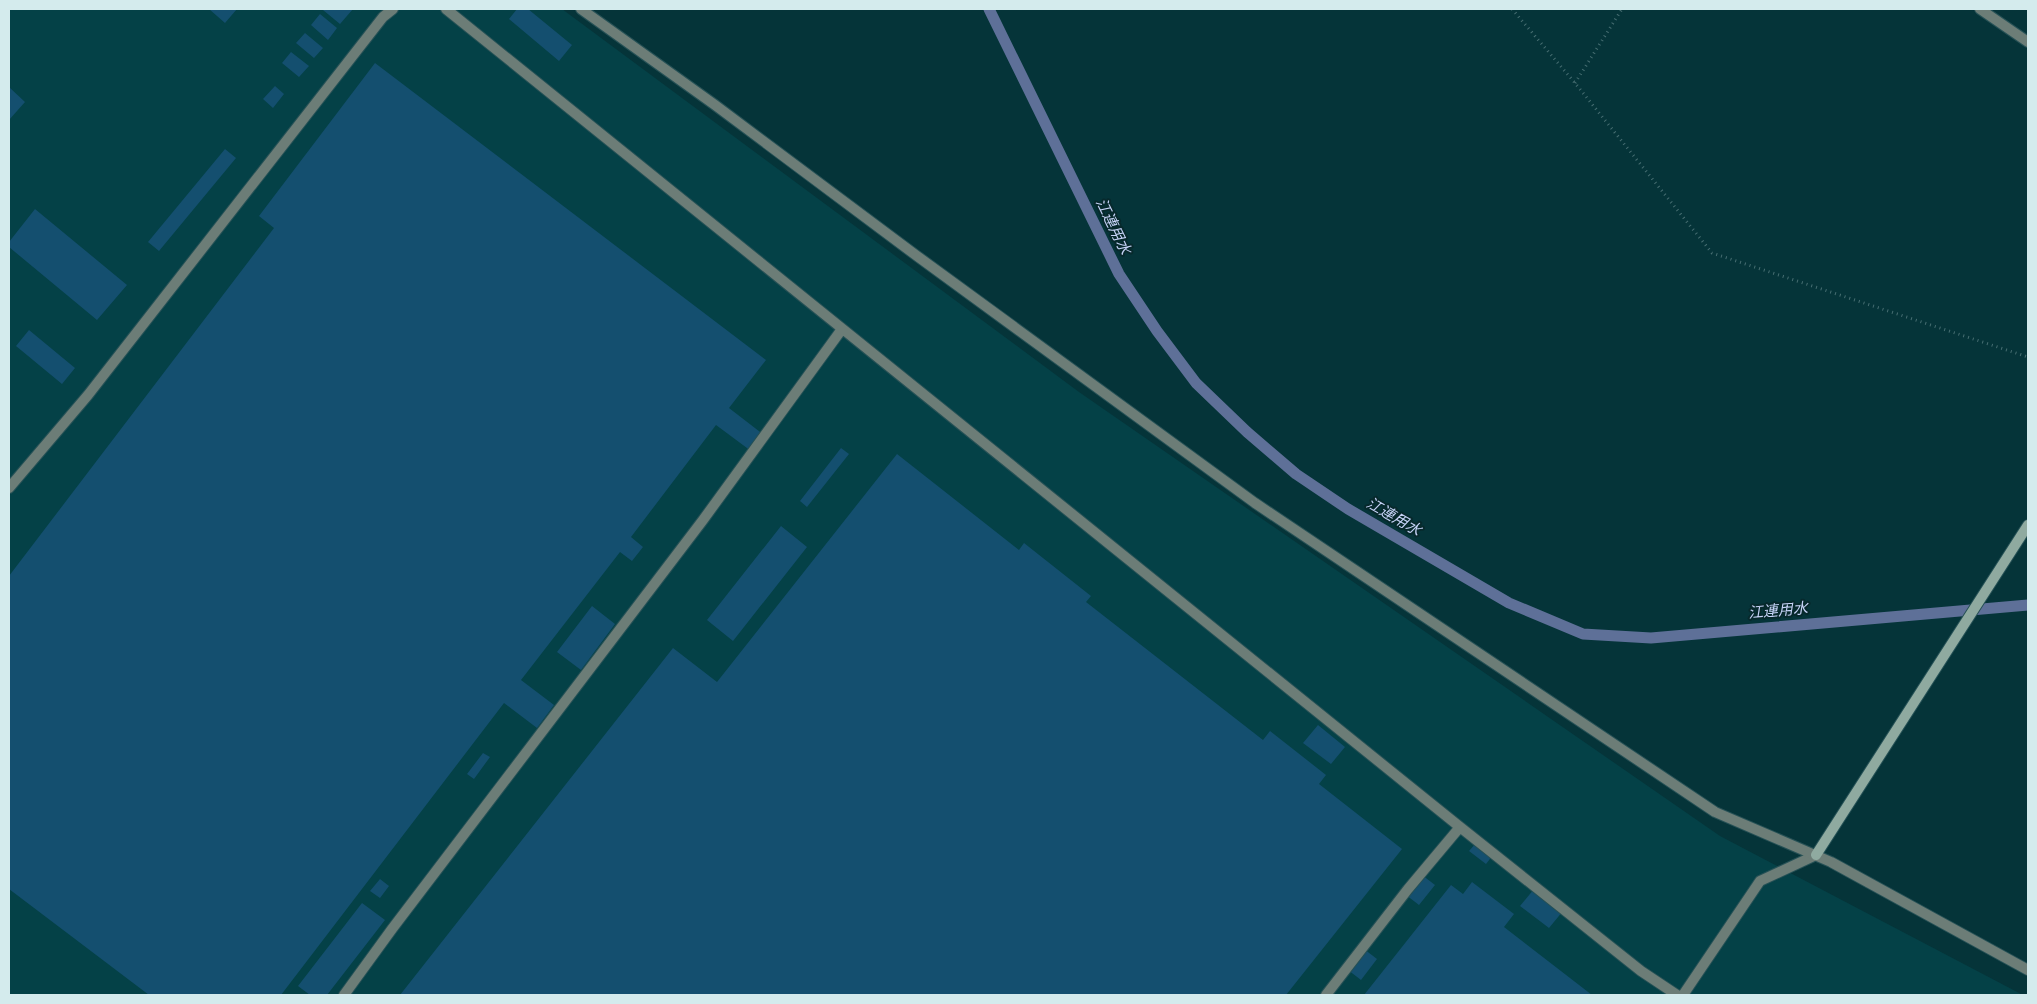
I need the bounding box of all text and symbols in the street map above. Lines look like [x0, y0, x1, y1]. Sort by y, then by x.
water label: 江連用水 [1090, 196, 1135, 260]
water label: 江連用水 [1362, 495, 1425, 542]
water label: 江連用水 [1747, 600, 1811, 624]

